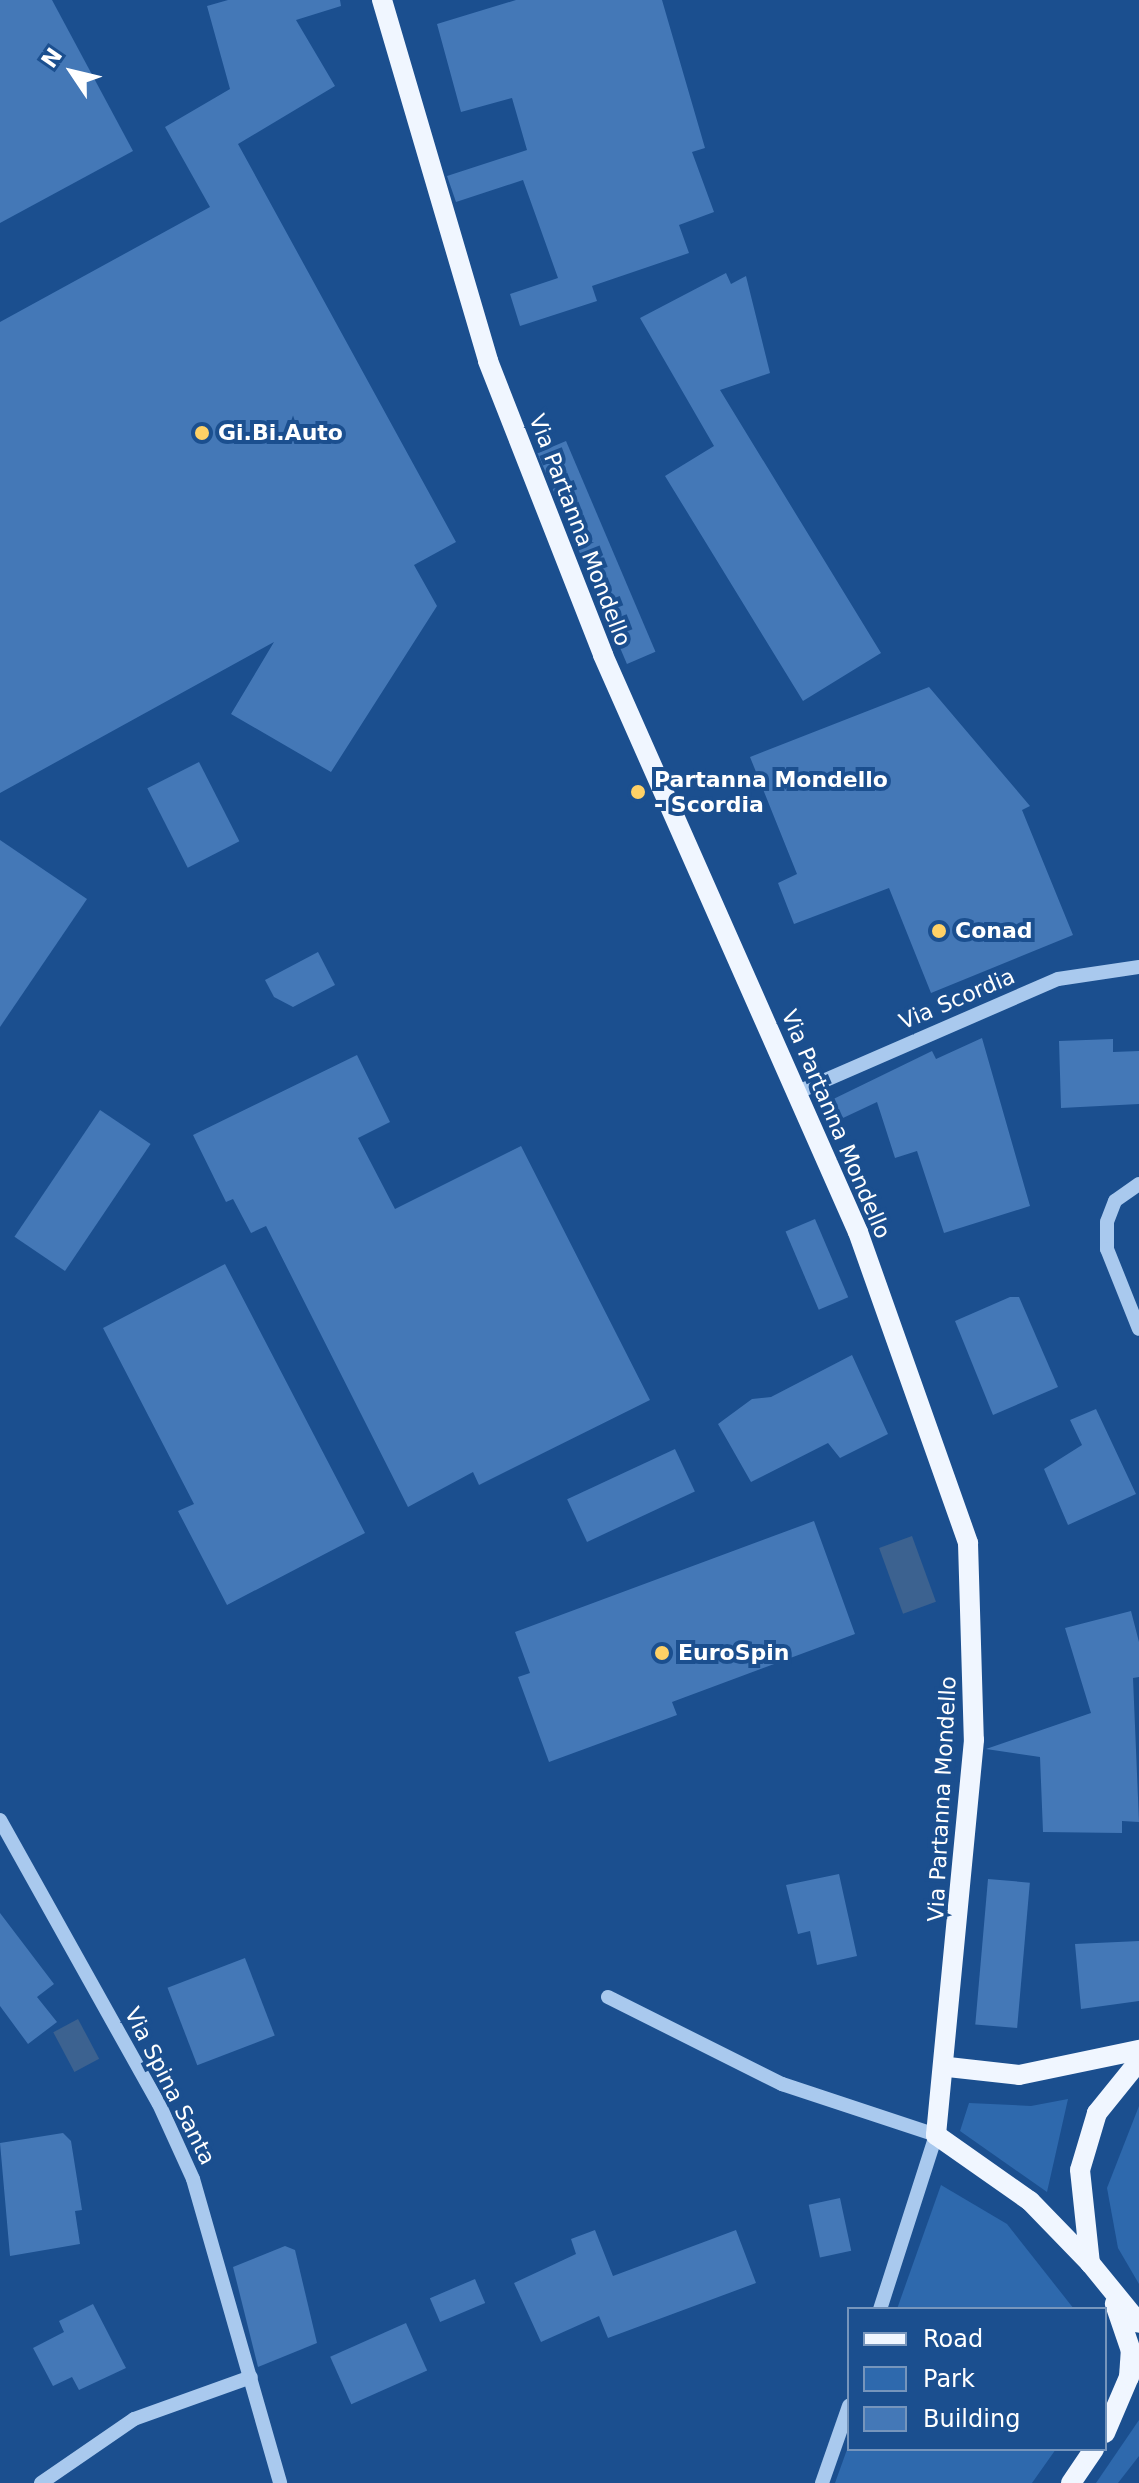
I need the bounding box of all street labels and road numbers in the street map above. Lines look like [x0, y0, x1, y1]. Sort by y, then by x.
street label: Via Partanna Mondello [524, 410, 636, 650]
street label: Via Scordia [895, 963, 1019, 1035]
street label: Via Partanna Mondello [776, 1006, 896, 1242]
street label: Via Partanna Mondello [922, 1675, 962, 1923]
street label: Via Spina Santa [119, 2003, 221, 2169]

